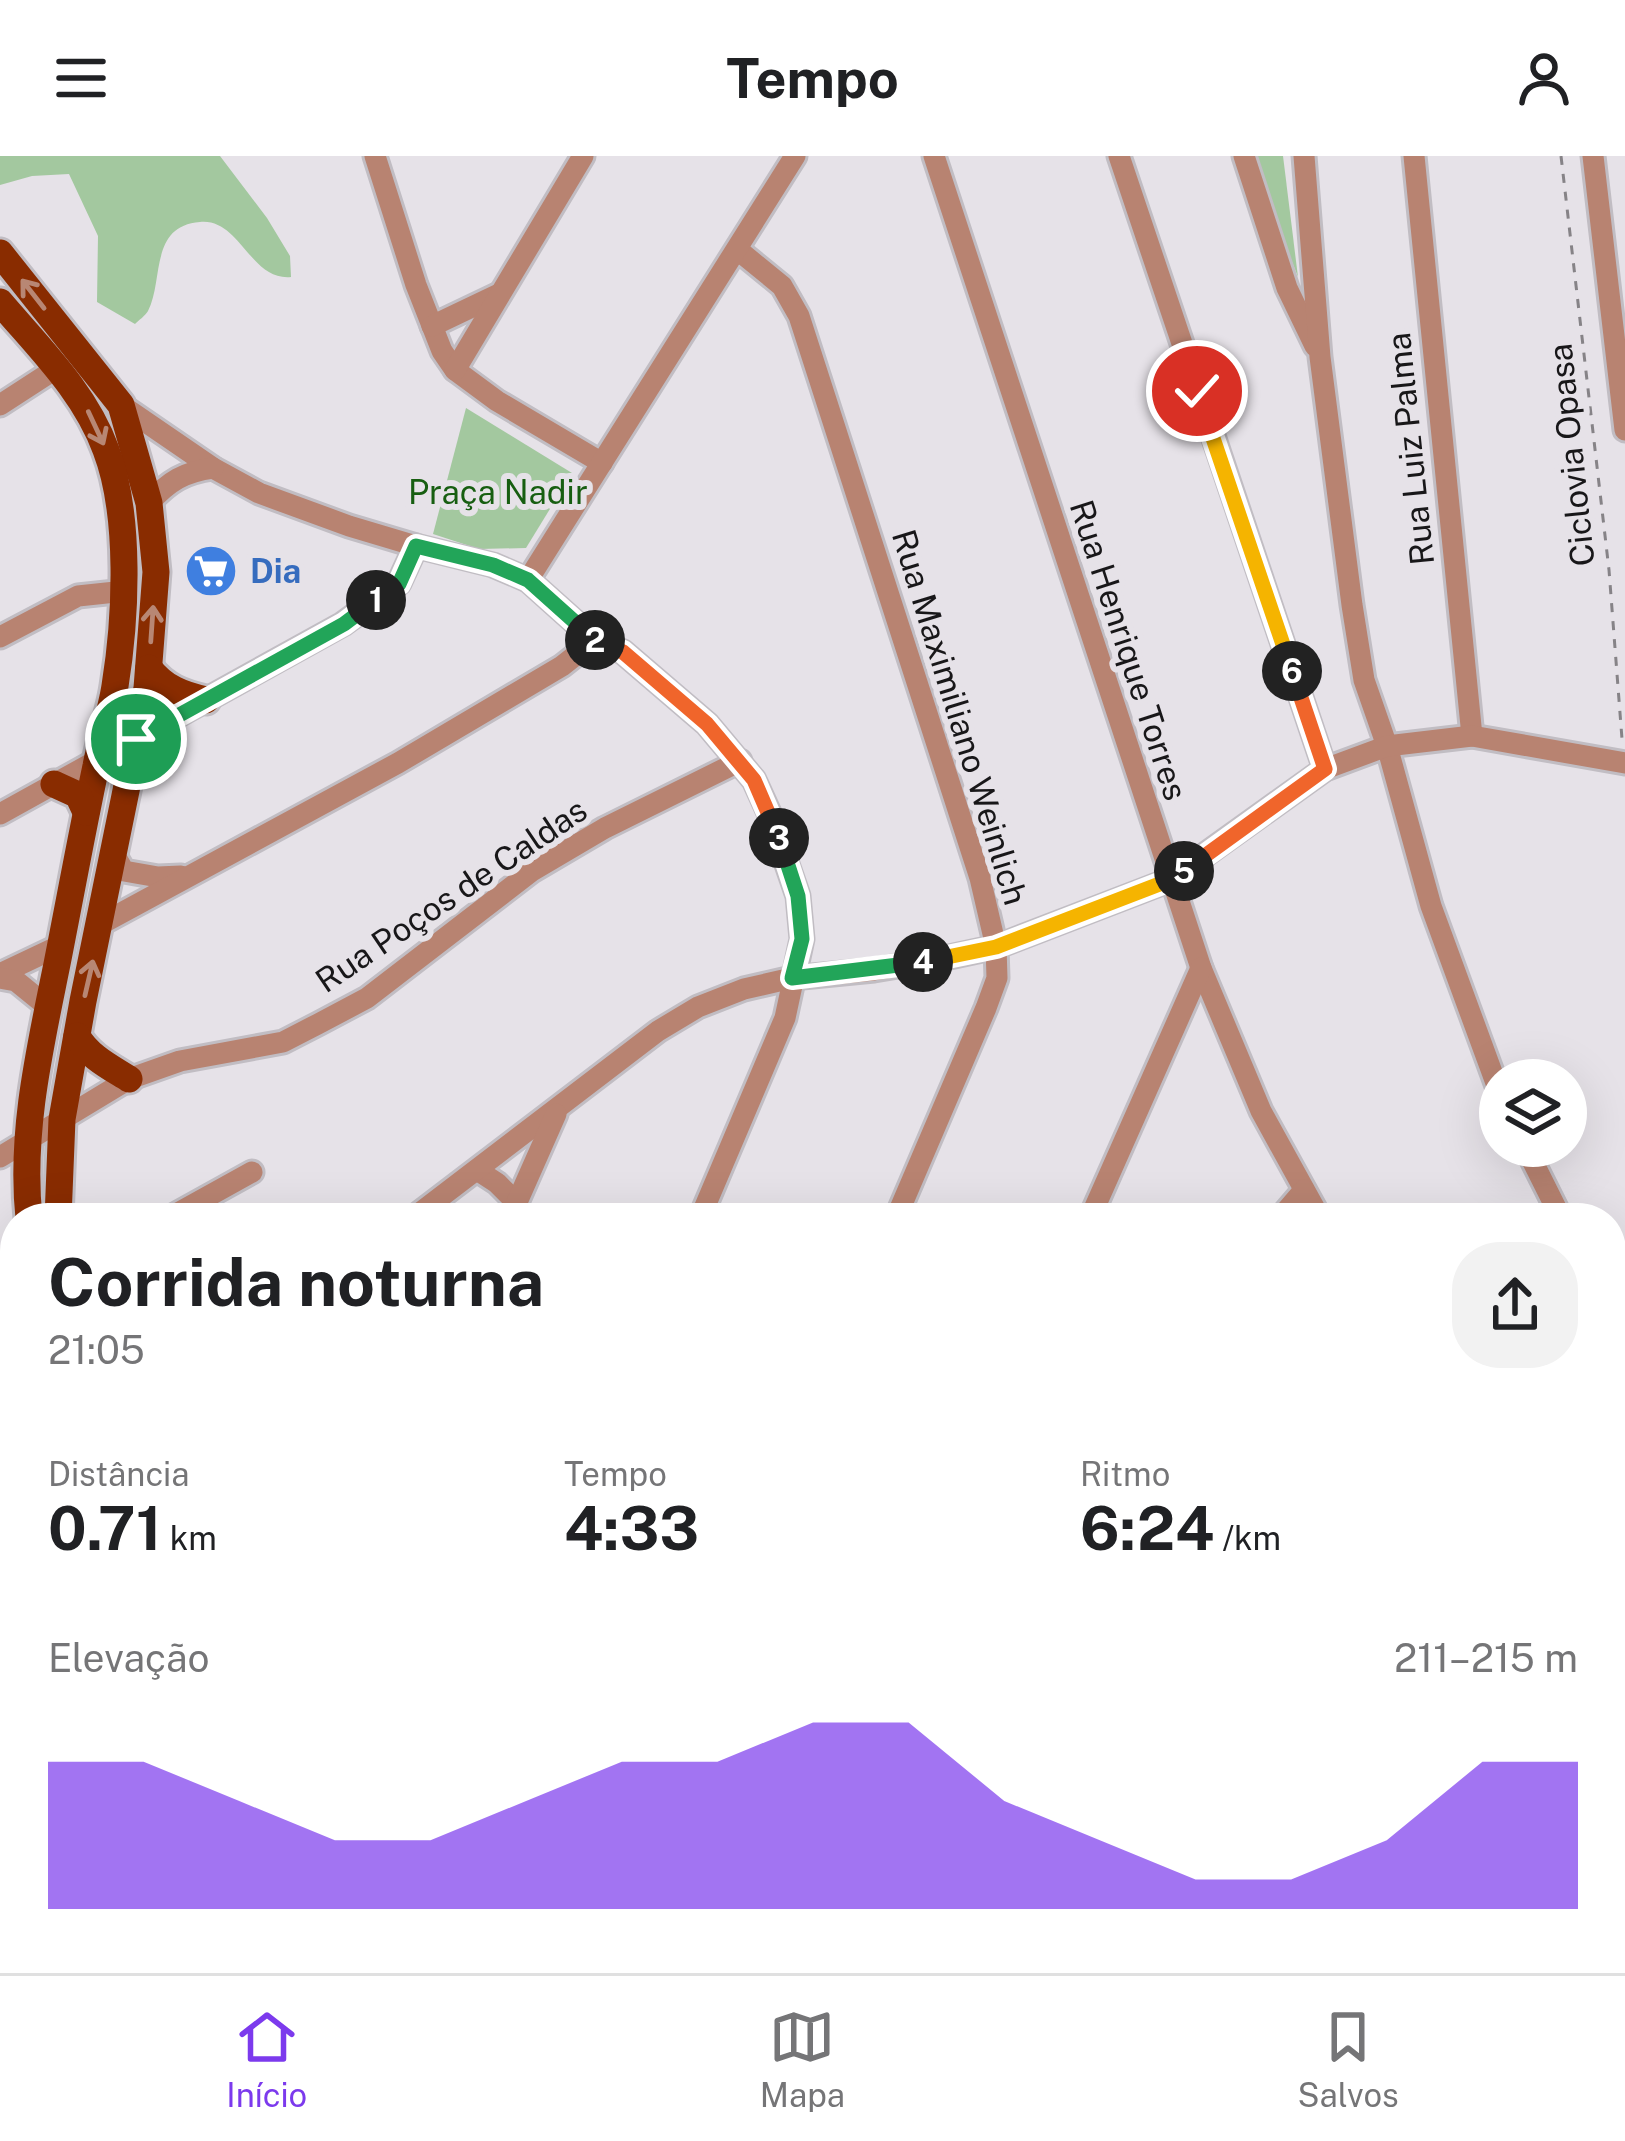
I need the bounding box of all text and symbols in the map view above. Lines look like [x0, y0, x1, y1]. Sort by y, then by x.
icon: menu [48, 45, 114, 111]
icon: person [1511, 45, 1577, 111]
text: Tempo [726, 47, 899, 110]
one-way arrow [20, 279, 47, 311]
street label: Rua Luiz Palma [1379, 331, 1441, 567]
pin [1146, 340, 1248, 442]
street label: Ciclovia Opasa [1540, 342, 1602, 568]
icon: check [1164, 358, 1230, 424]
one-way arrow [86, 409, 108, 445]
park label: Praça Nadir [408, 473, 588, 511]
street label: Rua Henrique Torres [1063, 495, 1195, 805]
street label: Rua Maximiliano Weinlich [885, 525, 1035, 909]
supermarket icon: Dia [183, 543, 239, 599]
place label: Dia [250, 552, 301, 590]
pin: 1 [346, 570, 406, 630]
text: 1 [369, 581, 383, 619]
one-way arrow [141, 605, 164, 644]
pin: 2 [565, 610, 625, 670]
text: 2 [585, 621, 605, 659]
pin: 6 [1262, 641, 1322, 701]
text: 6 [1281, 652, 1303, 690]
pin [85, 688, 187, 790]
icon: arrive [103, 706, 169, 772]
street label: Rua Poços de Caldas [309, 790, 593, 1000]
pin: 3 [749, 808, 809, 868]
text: 3 [768, 819, 790, 857]
pin: 5 [1154, 841, 1214, 901]
text: 5 [1173, 852, 1195, 890]
pin: 4 [893, 932, 953, 992]
text: 4 [912, 943, 934, 981]
one-way arrow [78, 959, 101, 997]
map controls [1479, 1059, 1587, 1167]
button: layers [1479, 1059, 1587, 1167]
button: share [1452, 1242, 1578, 1368]
text: Corrida noturna [48, 1243, 544, 1321]
text: 21:05 [48, 1327, 145, 1373]
text: Distância [48, 1455, 190, 1493]
text: Tempo [564, 1455, 667, 1493]
text: Ritmo [1080, 1455, 1170, 1493]
text: 0.71 [48, 1493, 162, 1564]
text: 4:33 [564, 1493, 699, 1564]
text: 6:24 [1080, 1493, 1214, 1564]
text: km [162, 1519, 217, 1557]
text: /km [1214, 1519, 1281, 1557]
text: Elevação [48, 1635, 210, 1681]
text: 211–215 m [1394, 1635, 1578, 1681]
tab: Início [226, 2004, 307, 2114]
tab: Mapa [760, 2004, 845, 2114]
tab: Salvos [1298, 2004, 1399, 2114]

